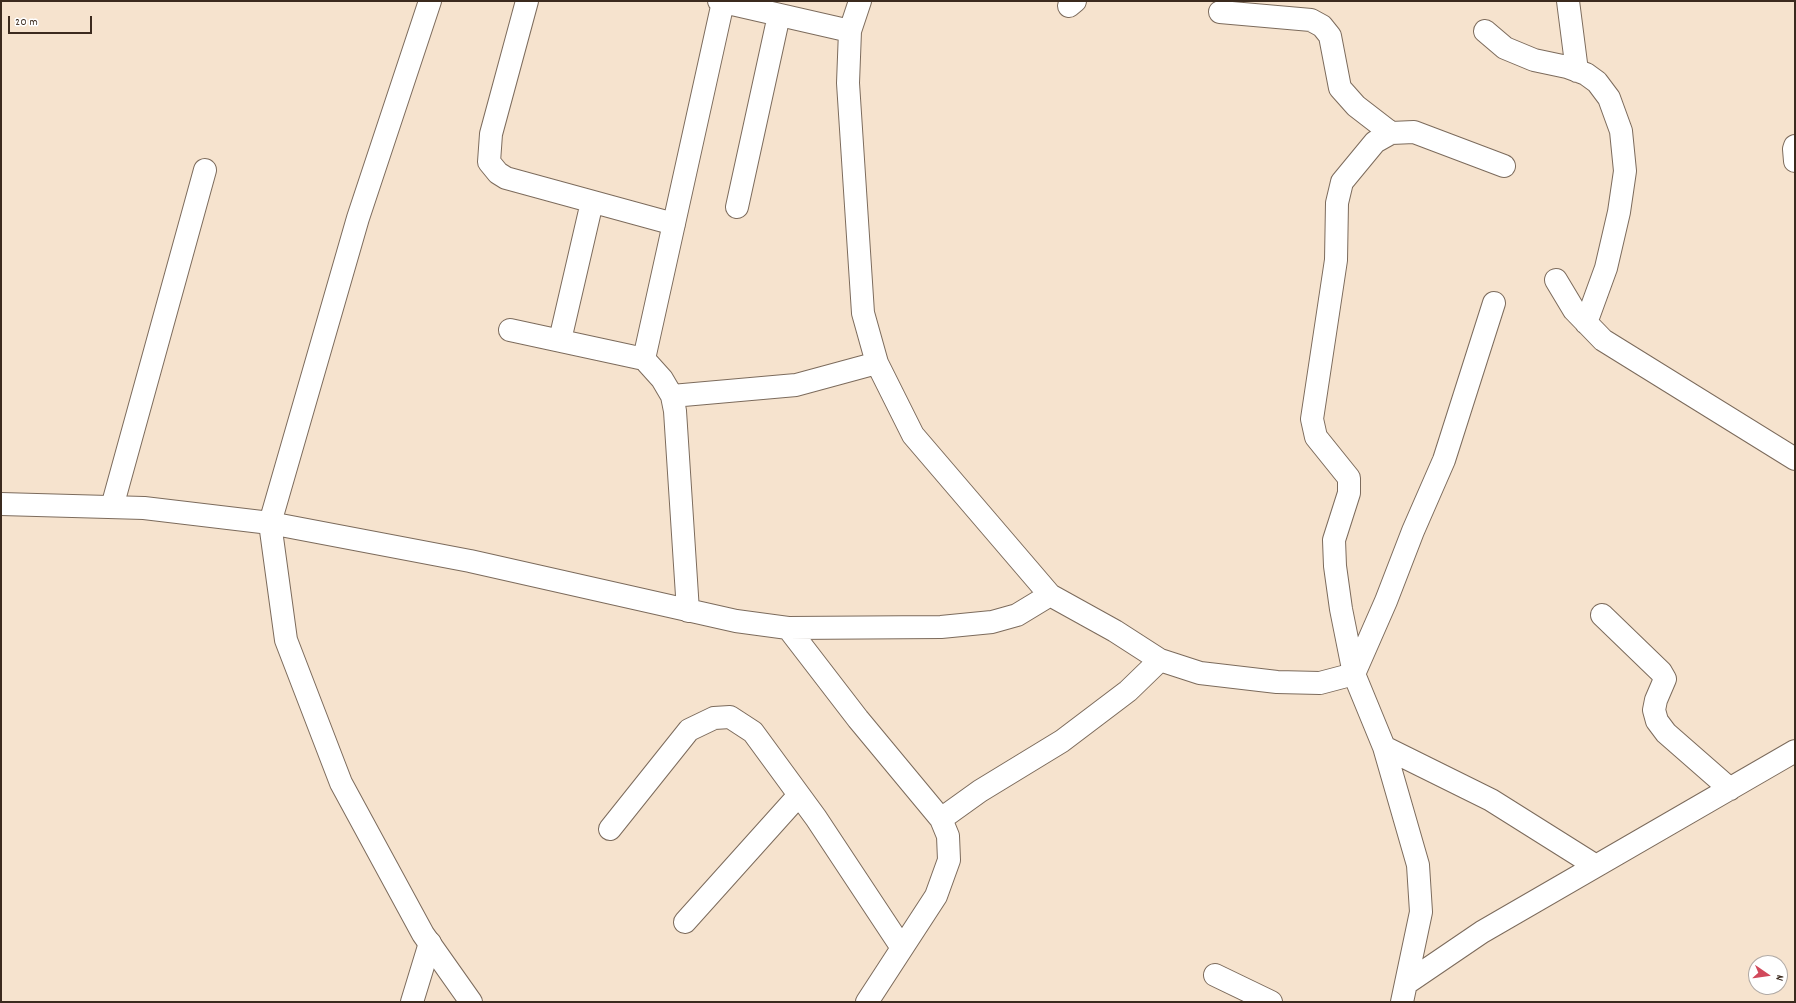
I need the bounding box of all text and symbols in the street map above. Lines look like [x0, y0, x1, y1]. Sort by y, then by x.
scale bar [10, 8, 94, 34]
text: 20 m [15, 14, 38, 31]
north arrow [1748, 955, 1788, 995]
text: N [1770, 973, 1787, 982]

